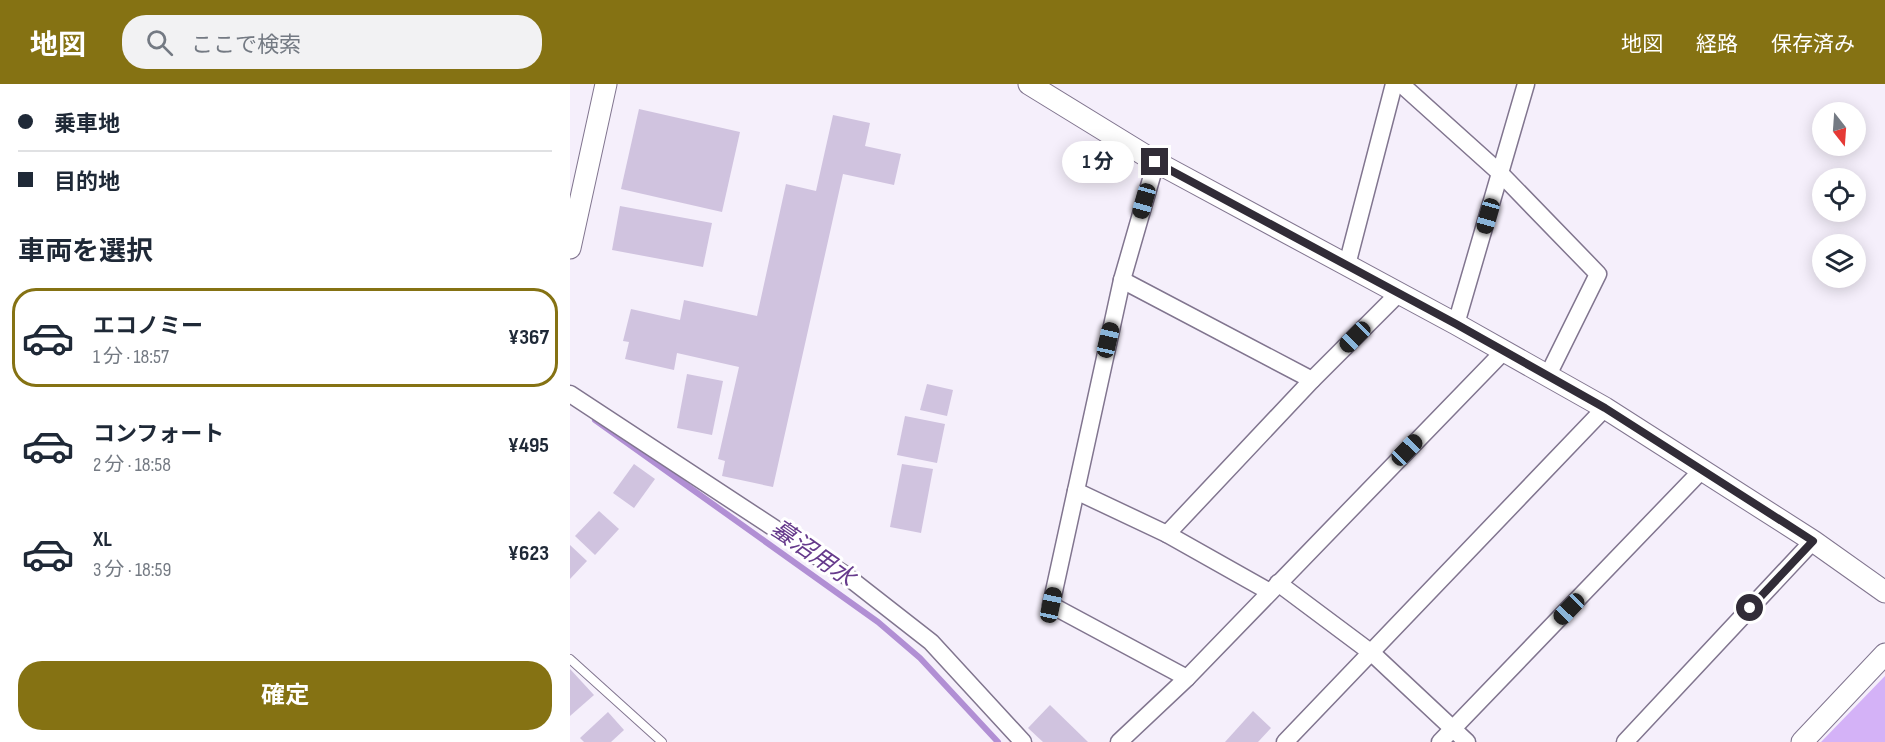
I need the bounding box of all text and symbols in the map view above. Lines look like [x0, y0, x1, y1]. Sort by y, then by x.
search box [122, 15, 542, 69]
icon: search [143, 26, 176, 59]
text: 地図 [30, 29, 86, 62]
text: ここで検索 [191, 32, 301, 59]
text: 地図 [1621, 32, 1663, 57]
text: 経路 [1696, 32, 1738, 57]
text: 保存済み [1771, 32, 1855, 57]
north arrow [1812, 102, 1866, 156]
map controls [1812, 102, 1866, 288]
text: 乗車地 [54, 111, 120, 138]
callout: 1 分 [1062, 141, 1134, 183]
route end [1141, 148, 1168, 175]
text: 1 分 [1083, 150, 1113, 174]
button: locate [1812, 168, 1866, 222]
text: 目的地 [54, 169, 120, 196]
car [1130, 181, 1158, 221]
car [1474, 196, 1502, 236]
button: layers [1812, 234, 1866, 288]
text: 車両を選択 [18, 236, 153, 268]
icon: car [21, 311, 75, 365]
text: エコノミー [93, 313, 203, 340]
car [1336, 318, 1374, 356]
car [1095, 320, 1121, 360]
text: ¥367 [508, 324, 549, 351]
text: 1 分 · 18:57 [93, 345, 169, 369]
icon: car [21, 419, 75, 473]
text: コンフォート [93, 421, 224, 448]
car [1388, 431, 1426, 469]
text: ¥495 [508, 432, 549, 459]
text: 2 分 · 18:58 [93, 453, 171, 477]
water label: 蟇沼用水 [765, 514, 863, 595]
text: XL [93, 526, 112, 553]
icon: car [21, 527, 75, 581]
text: ¥623 [508, 540, 549, 567]
text: 3 分 · 18:59 [93, 558, 171, 582]
car [1038, 586, 1064, 624]
car [1550, 590, 1588, 628]
route start [1736, 594, 1763, 621]
button: 確定 [18, 661, 552, 730]

